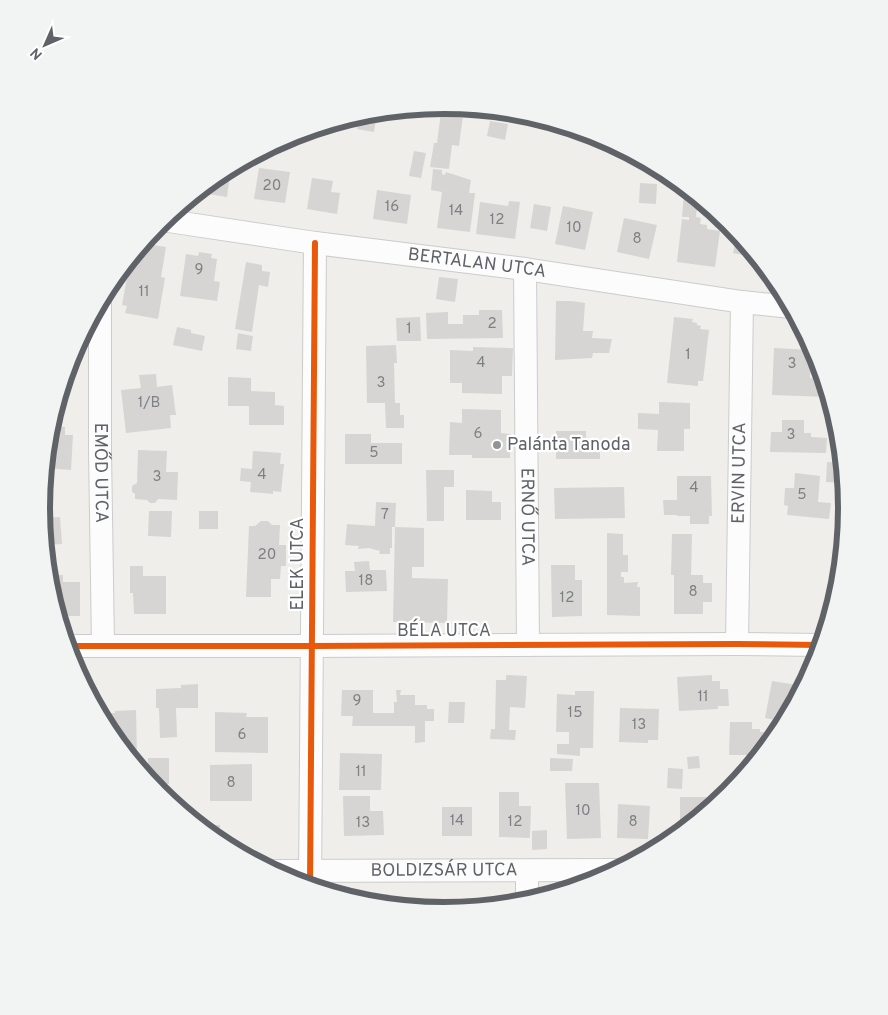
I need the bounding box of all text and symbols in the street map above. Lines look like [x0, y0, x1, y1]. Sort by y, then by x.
north arrow [20, 20, 70, 70]
text: N [27, 44, 46, 63]
house number: 20 [263, 177, 281, 196]
house number: 16 [385, 198, 399, 217]
house number: 14 [449, 202, 463, 221]
house number: 12 [490, 211, 504, 230]
house number: 10 [566, 219, 582, 238]
house number: 8 [632, 230, 642, 249]
street label: BERTALAN UTCA [407, 243, 548, 284]
house number: 9 [195, 261, 203, 280]
house number: 11 [138, 283, 150, 302]
house number: 2 [487, 315, 497, 334]
house number: 1 [406, 320, 412, 339]
house number: 1 [685, 346, 691, 365]
house number: 4 [476, 354, 486, 373]
house number: 3 [787, 355, 797, 374]
house number: 3 [376, 374, 386, 393]
house number: 1/B [138, 394, 160, 413]
street label: ERVIN UTCA [727, 422, 752, 524]
street label: EMŐD UTCA [88, 423, 114, 523]
house number: 6 [474, 425, 483, 444]
house number: 3 [786, 426, 796, 445]
place label: Palánta Tanoda [507, 434, 630, 457]
marker: Palánta Tanoda [491, 439, 503, 451]
house number: 5 [369, 444, 379, 463]
house number: 4 [257, 466, 267, 485]
house number: 3 [152, 468, 162, 487]
street label: ERNŐ UTCA [515, 468, 540, 566]
house number: 4 [689, 479, 699, 498]
house number: 5 [797, 486, 807, 505]
house number: 7 [381, 506, 389, 525]
street label: ELEK UTCA [287, 517, 310, 611]
house number: 20 [258, 546, 276, 565]
house number: 18 [359, 572, 373, 591]
house number: 8 [688, 583, 698, 602]
house number: 12 [560, 589, 574, 608]
street label: BÉLA UTCA [397, 618, 491, 643]
house number: 11 [697, 688, 709, 707]
house number: 9 [353, 692, 361, 711]
house number: 15 [568, 704, 582, 723]
house number: 13 [632, 716, 646, 735]
house number: 6 [238, 726, 247, 745]
house number: 11 [355, 763, 367, 782]
house number: 8 [226, 774, 236, 793]
house number: 10 [575, 802, 591, 821]
house number: 14 [450, 812, 464, 831]
house number: 12 [508, 813, 522, 832]
house number: 8 [628, 813, 638, 832]
house number: 13 [356, 814, 370, 833]
street label: BOLDIZSÁR UTCA [370, 857, 518, 882]

